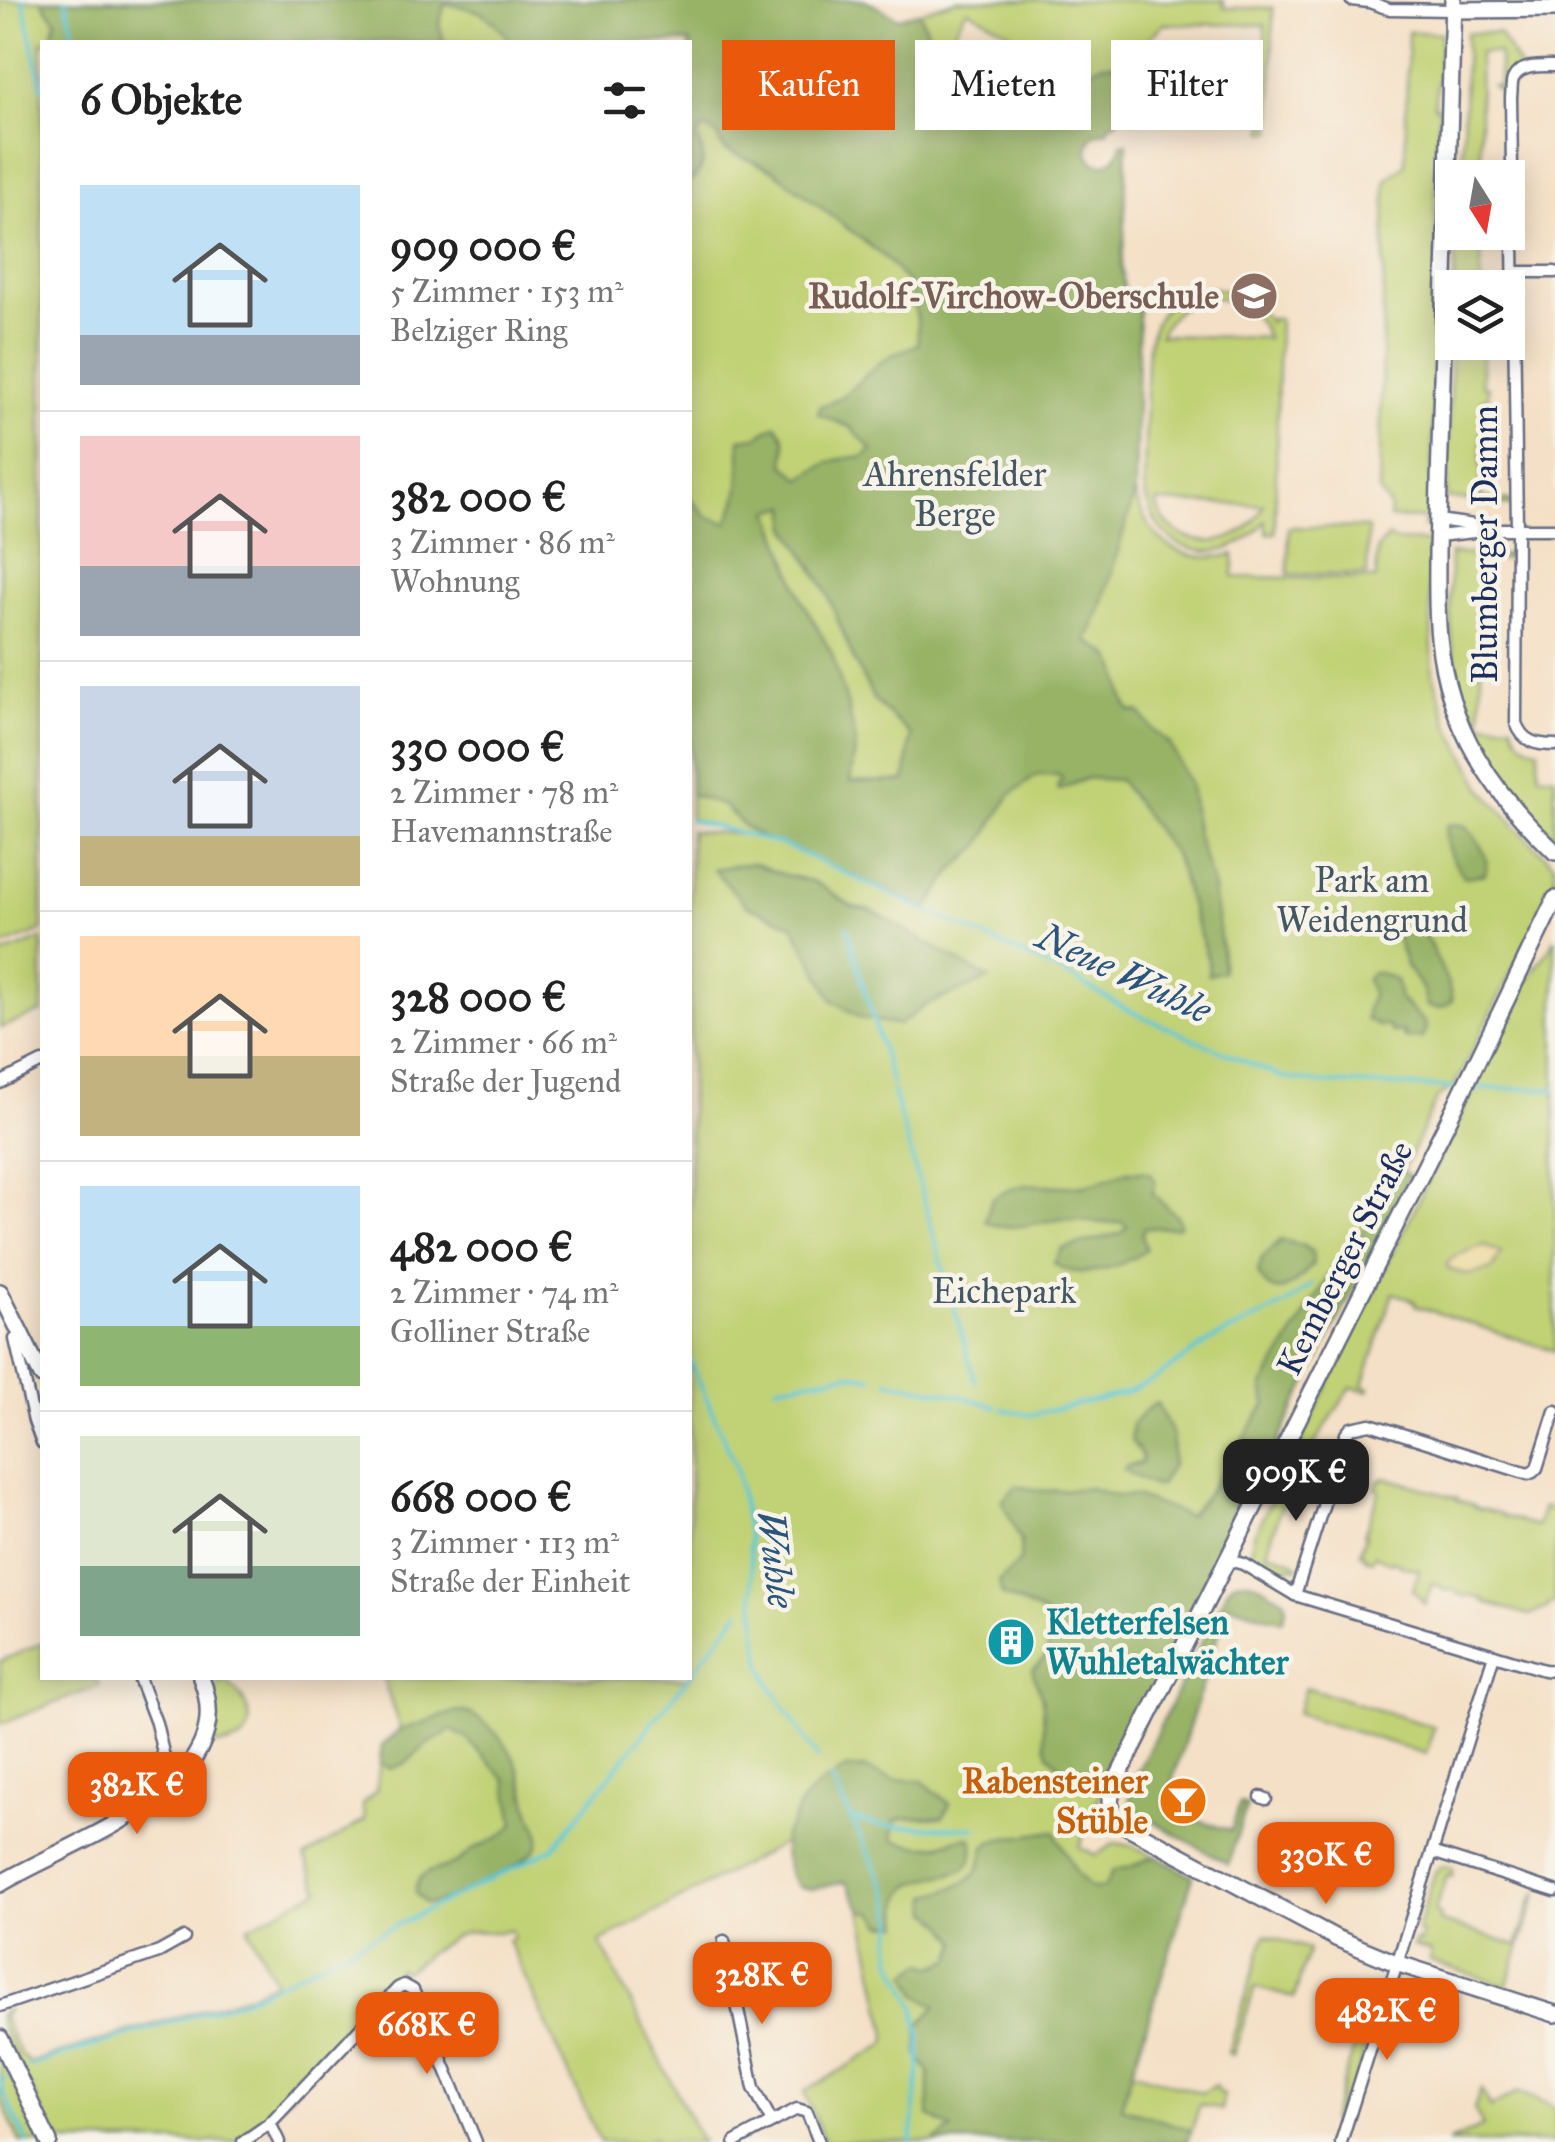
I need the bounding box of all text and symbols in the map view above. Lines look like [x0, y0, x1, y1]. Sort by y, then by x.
chip: Kaufen [722, 40, 895, 130]
chip: Mieten [915, 40, 1091, 130]
chip: Filter [1111, 40, 1263, 130]
icon: filters [597, 73, 652, 128]
text: 6 Objekte [80, 74, 242, 126]
north arrow [1435, 160, 1525, 250]
map controls [1435, 160, 1525, 360]
text: 909 000 € [390, 220, 576, 272]
icon: home [160, 225, 280, 345]
school or university icon: Rudolf-Virchow-Oberschule [1228, 270, 1280, 322]
button: layers [1435, 270, 1525, 360]
text: 5 Zimmer · 153 m² [390, 272, 623, 311]
place label: Rudolf-Virchow-Oberschule [808, 275, 1219, 318]
text: Belziger Ring [390, 311, 567, 350]
street label: Blumberger Damm [1464, 405, 1507, 683]
park label: Ahrensfelder Berge [862, 453, 1047, 536]
text: 382 000 € [390, 471, 567, 523]
icon: home [160, 476, 280, 596]
text: 3 Zimmer · 86 m² [390, 523, 615, 562]
text: Wohnung [390, 562, 519, 601]
text: 330 000 € [390, 721, 565, 773]
icon: home [160, 726, 280, 846]
text: 2 Zimmer · 78 m² [390, 773, 618, 812]
text: Havemannstraße [390, 812, 613, 851]
park label: Park am Weidengrund [1276, 859, 1468, 942]
water label: Neue Wuhle [1028, 912, 1219, 1034]
text: 328 000 € [390, 971, 567, 1023]
icon: home [160, 976, 280, 1096]
text: 2 Zimmer · 66 m² [390, 1023, 617, 1062]
text: Straße der Jugend [390, 1062, 621, 1101]
street label: Kemberger Straße [1267, 1133, 1423, 1383]
text: 482 000 € [390, 1221, 573, 1273]
icon: home [160, 1226, 280, 1346]
park label: Eichepark [932, 1270, 1077, 1313]
text: 2 Zimmer · 74 m² [390, 1273, 618, 1312]
text: Golliner Straße [390, 1312, 590, 1351]
pin: 909K € [1215, 1439, 1377, 1524]
text: 909K € [1245, 1452, 1347, 1491]
text: 668 000 € [390, 1471, 572, 1523]
icon: home [160, 1476, 280, 1596]
water label: Wuhle [747, 1508, 805, 1611]
text: 3 Zimmer · 113 m² [390, 1523, 619, 1562]
text: Straße der Einheit [390, 1562, 630, 1601]
place label: Kletterfelsen Wuhletalwächter [1046, 1601, 1290, 1684]
building icon: Kletterfelsen Wuhletalwächter [985, 1616, 1037, 1668]
pin: 382K € [56, 1752, 218, 1837]
place label: Rabensteiner Stüble [962, 1760, 1149, 1843]
text: 382K € [90, 1765, 184, 1804]
bar icon: Rabensteiner Stüble [1157, 1775, 1209, 1827]
pin: 330K € [1245, 1822, 1407, 1907]
text: 330K € [1279, 1835, 1373, 1874]
pin: 328K € [681, 1942, 843, 2027]
text: 328K € [715, 1955, 809, 1994]
pin: 482K € [1306, 1978, 1468, 2063]
text: 482K € [1337, 1991, 1437, 2030]
pin: 668K € [346, 1992, 508, 2077]
text: 668K € [378, 2005, 476, 2044]

